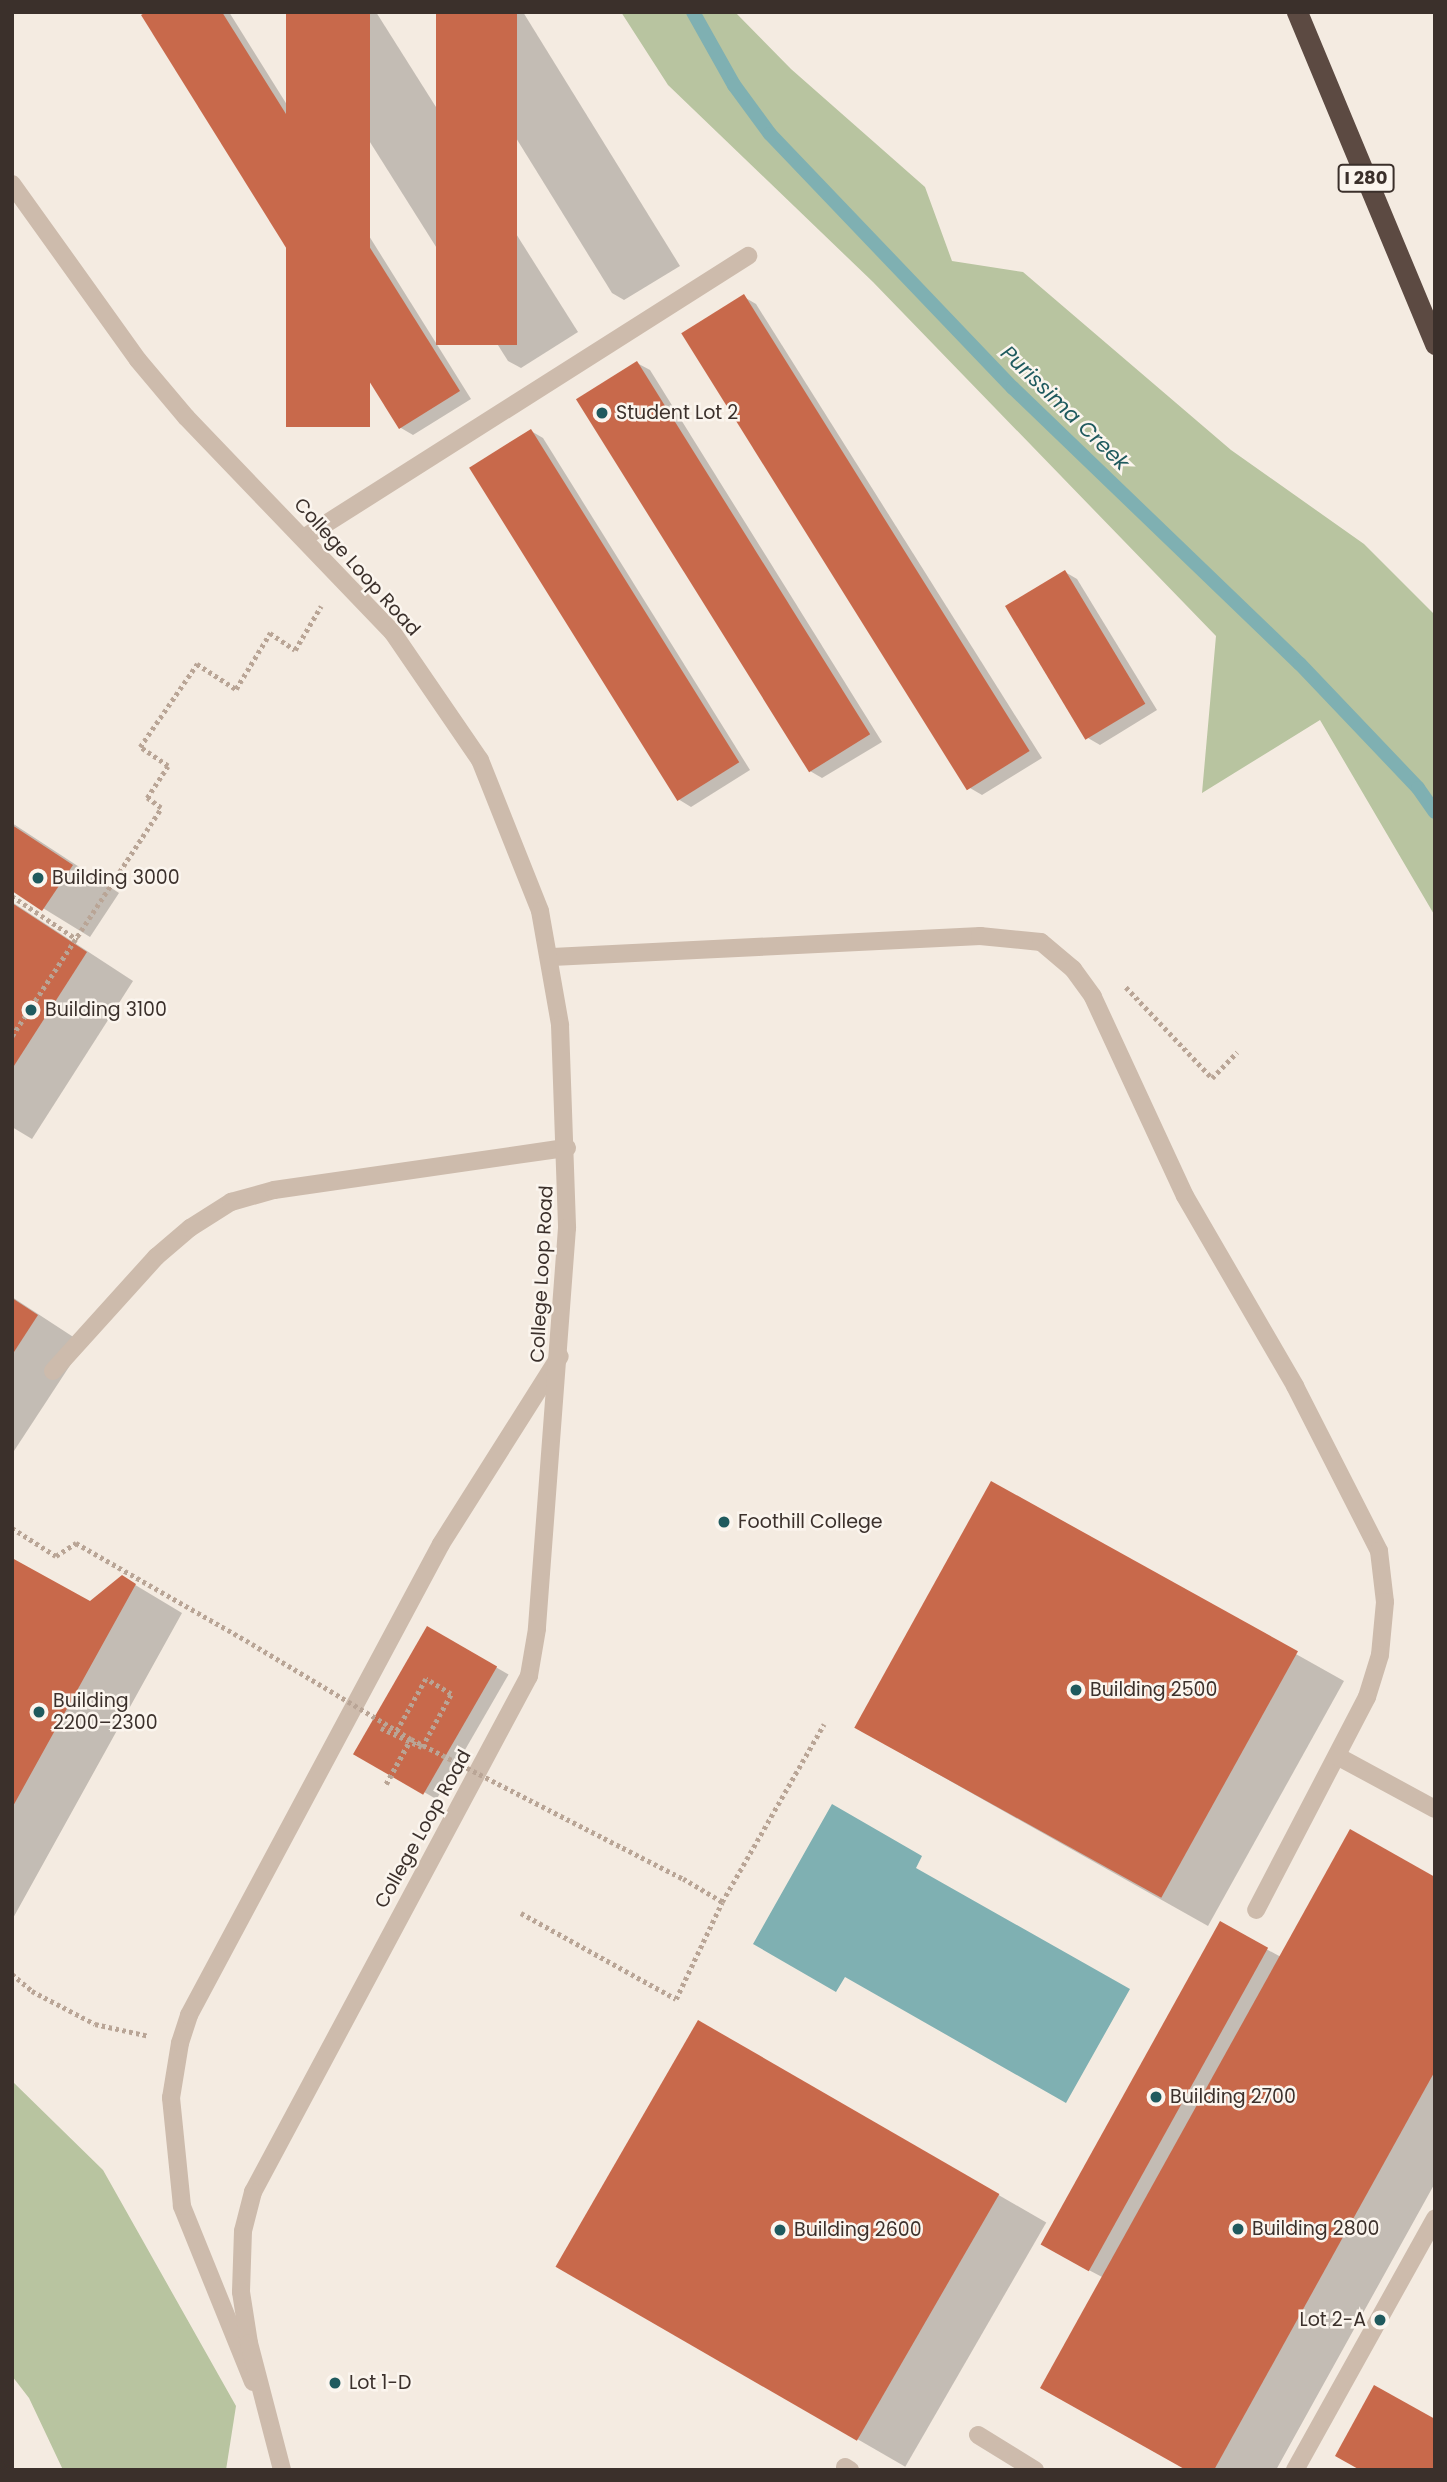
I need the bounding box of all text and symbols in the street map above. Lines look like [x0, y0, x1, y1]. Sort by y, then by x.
road number: I 280 [1336, 163, 1396, 192]
water label: Purissima Creek [996, 340, 1134, 476]
place label: Student Lot 2 [616, 402, 738, 424]
marker: Student Lot 2 [594, 405, 610, 421]
street label: College Loop Road [289, 493, 425, 641]
place label: Building 3000 [52, 867, 180, 889]
marker: Building 3000 [30, 870, 46, 886]
place label: Building 3100 [45, 999, 167, 1021]
marker: Building 3100 [23, 1002, 39, 1018]
street label: College Loop Road [526, 1185, 558, 1363]
place label: Foothill College [738, 1511, 883, 1533]
marker: Foothill College [716, 1514, 732, 1530]
place label: Building 2500 [1090, 1679, 1217, 1701]
marker: Building 2500 [1068, 1682, 1084, 1698]
place label: Building 2200–2300 [53, 1690, 158, 1734]
marker: Building 2200–2300 [31, 1704, 47, 1720]
street label: College Loop Road [370, 1746, 476, 1912]
place label: Building 2700 [1170, 2086, 1296, 2108]
marker: Building 2700 [1148, 2089, 1164, 2105]
place label: Building 2800 [1252, 2218, 1380, 2240]
place label: Building 2600 [794, 2219, 922, 2241]
marker: Building 2800 [1230, 2221, 1246, 2237]
marker: Building 2600 [772, 2222, 788, 2238]
place label: Lot 2-A [1299, 2309, 1366, 2331]
marker: Lot 2-A [1372, 2312, 1388, 2328]
place label: Lot 1-D [349, 2372, 411, 2394]
marker: Lot 1-D [327, 2375, 343, 2391]

